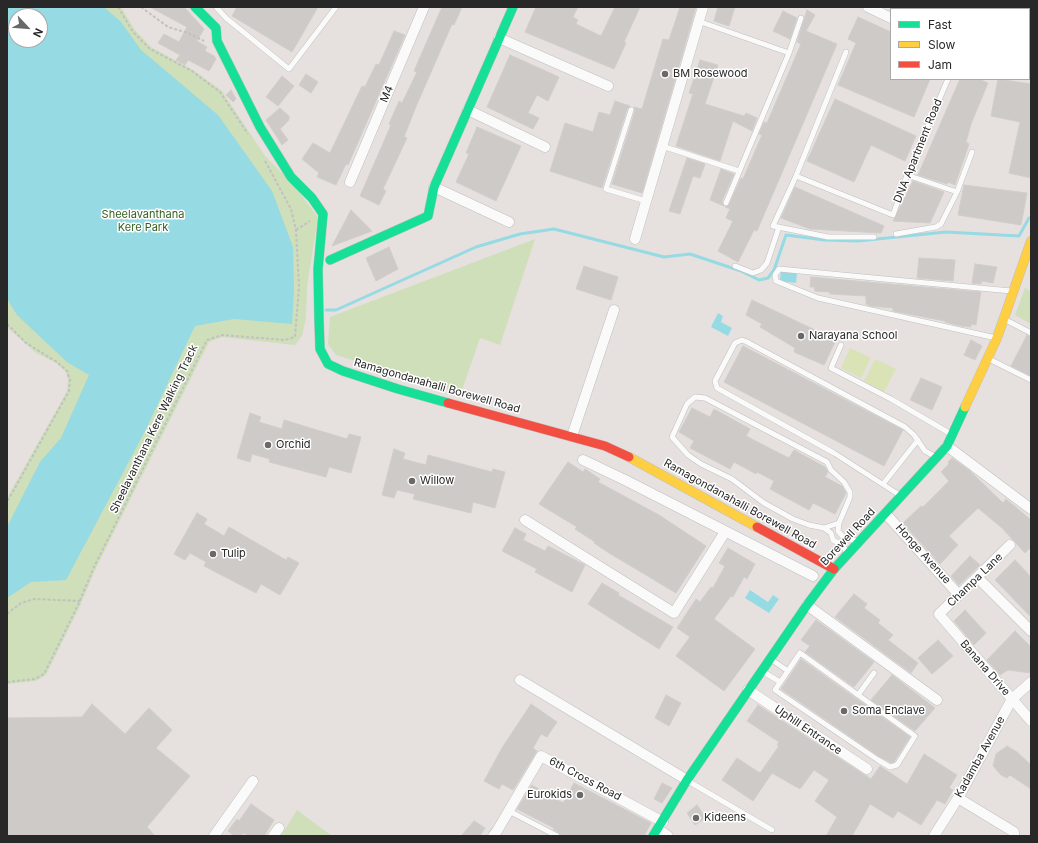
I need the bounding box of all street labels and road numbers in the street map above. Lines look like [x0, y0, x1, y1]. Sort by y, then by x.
street label: M4 [378, 84, 396, 104]
street label: DNA Apartment Road [891, 97, 945, 205]
street label: Sheelavanthana Kere Walking Track [107, 343, 201, 515]
street label: Ramagondanahalli Borewell Road [352, 356, 522, 416]
street label: Ramagondanahalli Borewell Road [661, 456, 819, 552]
street label: Borewell Road [818, 505, 878, 569]
street label: Honge Avenue [893, 521, 953, 587]
street label: Champa Lane [945, 550, 1005, 610]
street label: Banana Drive [957, 638, 1013, 698]
street label: Uphill Entrance [772, 703, 844, 757]
street label: Kadamba Avenue [952, 714, 1008, 800]
street label: 6th Cross Road [547, 754, 623, 804]

